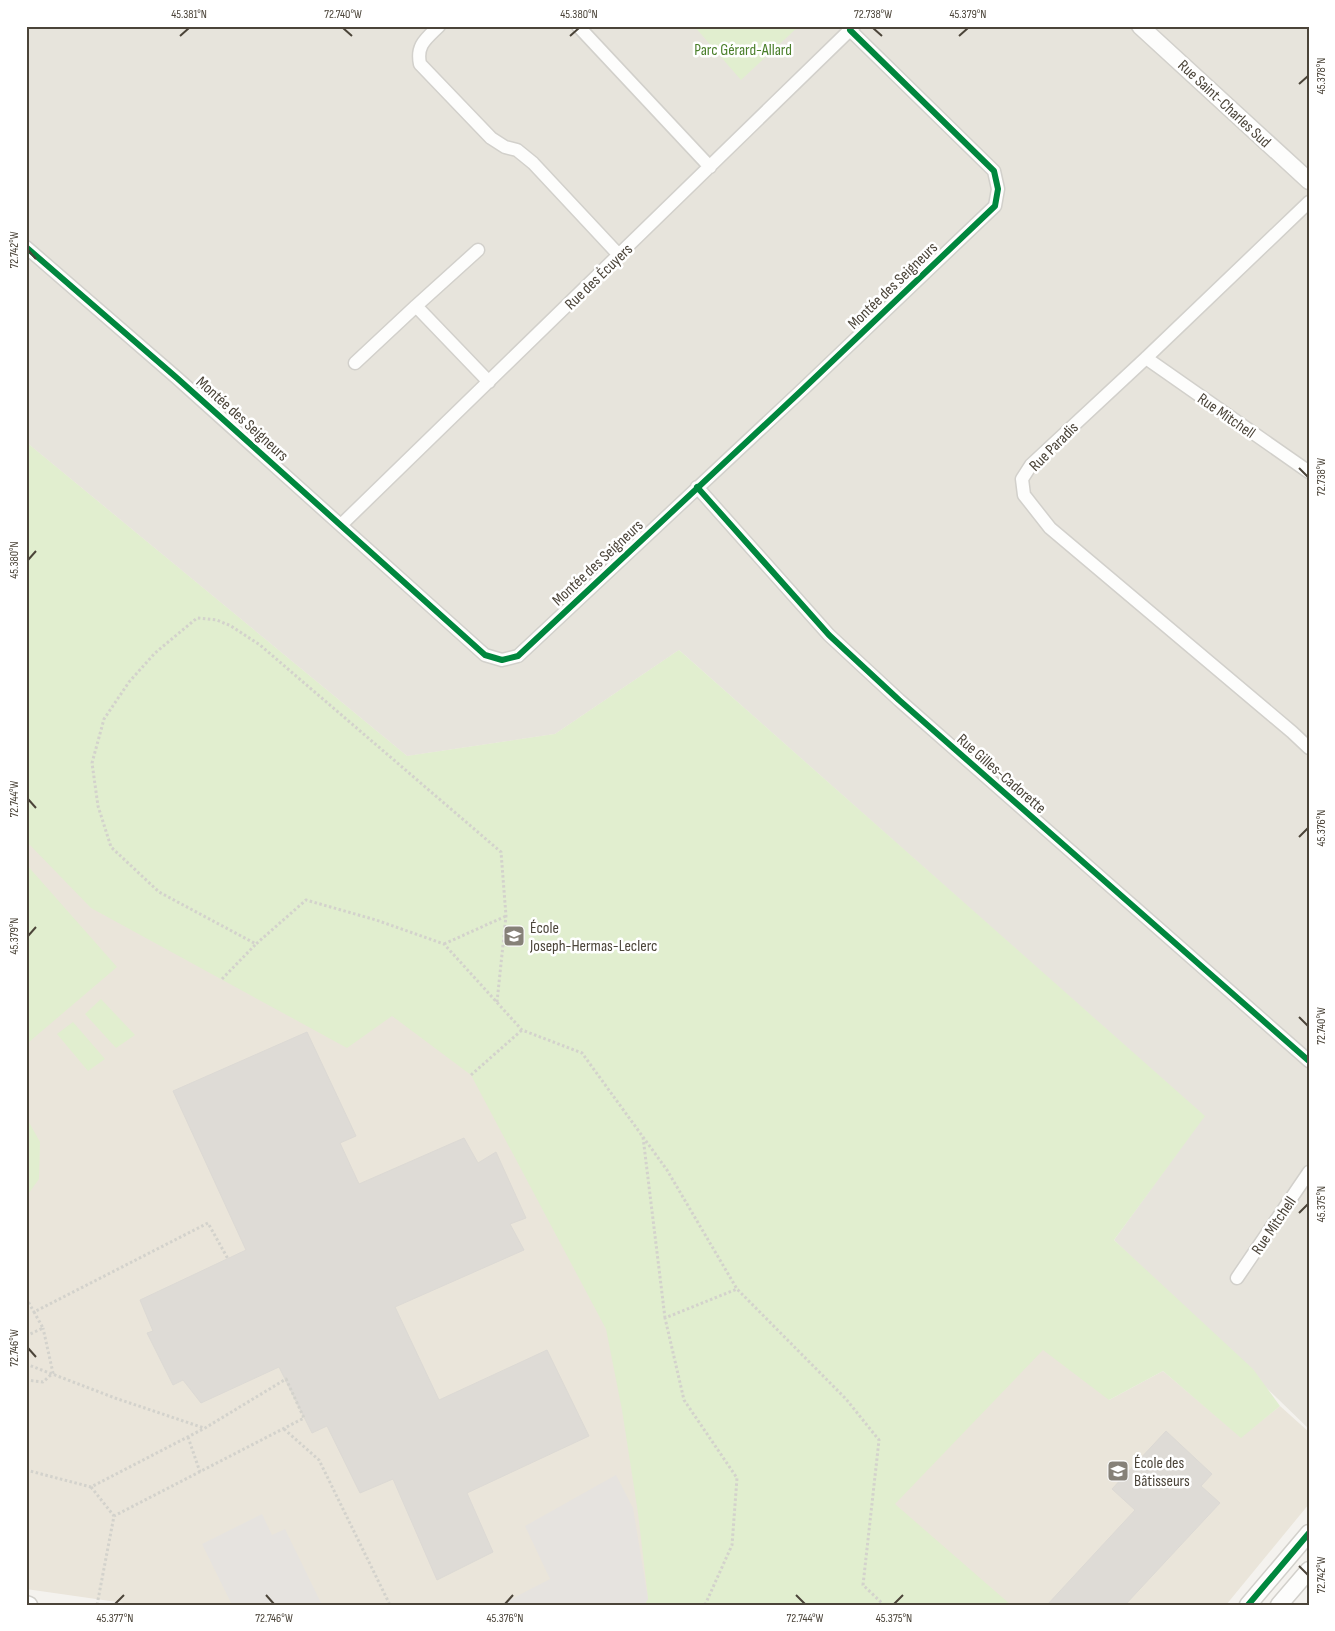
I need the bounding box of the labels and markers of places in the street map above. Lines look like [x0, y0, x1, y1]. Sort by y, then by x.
place label: École Joseph-Hermas-Leclerc [529, 919, 657, 956]
school or university icon: École Joseph-Hermas-Leclerc [502, 924, 526, 948]
place label: École des Bâtisseurs [1134, 1454, 1190, 1491]
school or university icon: École des Bâtisseurs [1106, 1459, 1130, 1483]

